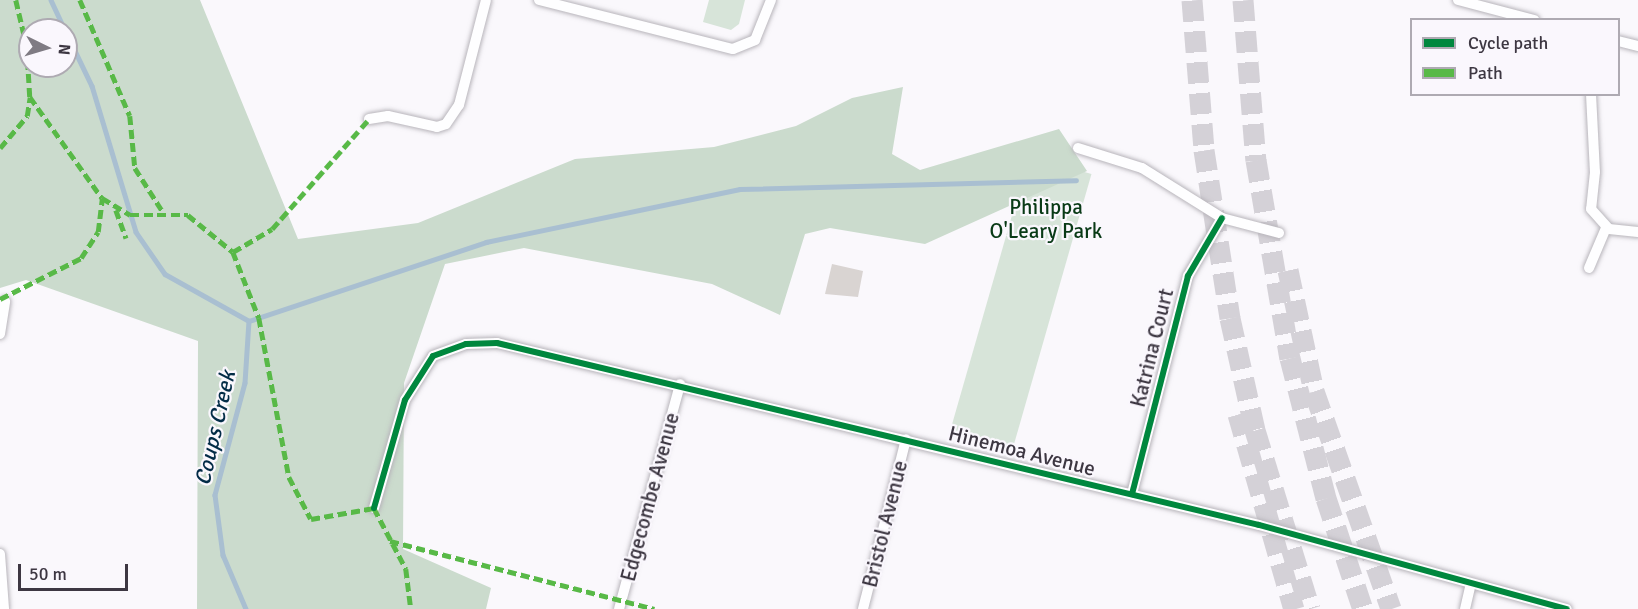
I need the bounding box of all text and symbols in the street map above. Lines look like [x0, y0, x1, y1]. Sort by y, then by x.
north arrow [18, 18, 78, 78]
legend [1410, 18, 1620, 96]
text: Cycle path [1468, 32, 1548, 54]
text: N [53, 43, 74, 56]
text: Path [1468, 62, 1503, 84]
park label: Philippa O'Leary Park [990, 194, 1102, 244]
street label: Katrina Court [1125, 286, 1179, 410]
water label: Coups Creek [189, 368, 241, 488]
street label: Edgecombe Avenue [615, 410, 685, 584]
street label: Hinemoa Avenue [946, 421, 1098, 481]
street label: Bristol Avenue [857, 458, 913, 590]
scale bar [21, 552, 130, 590]
text: 50 m [29, 563, 67, 585]

